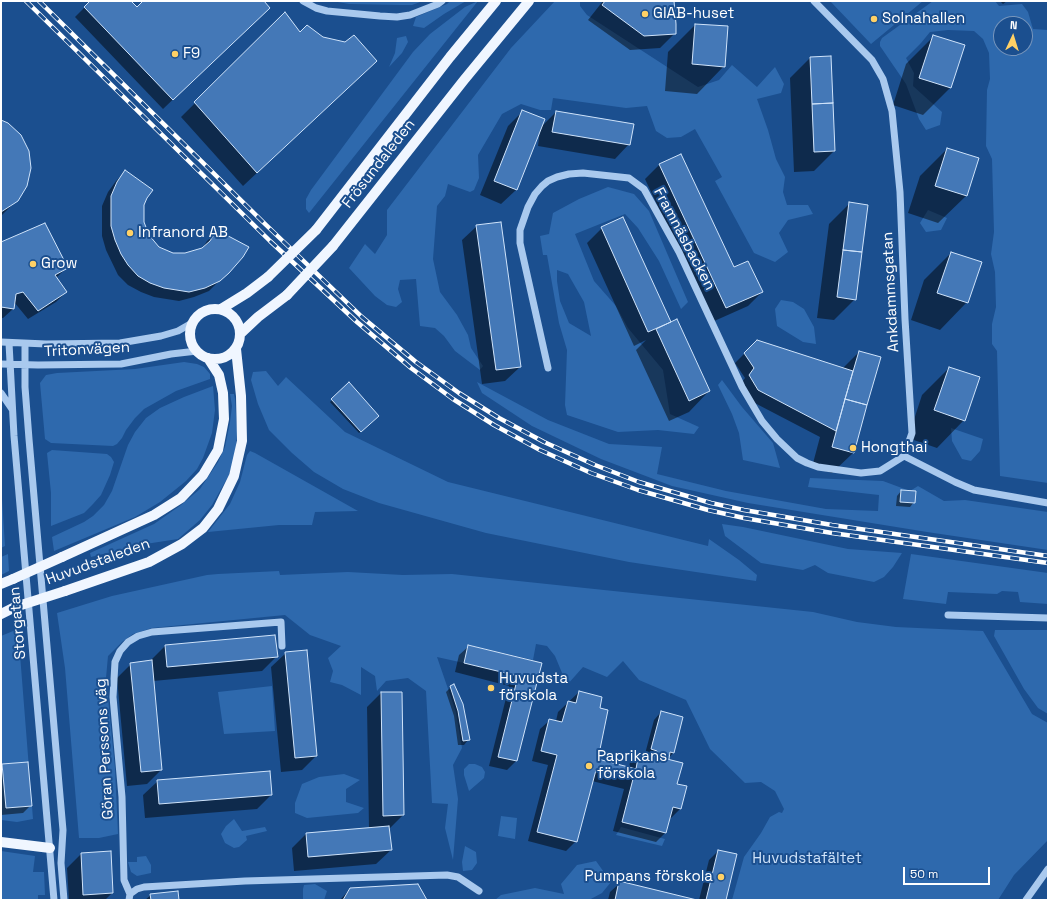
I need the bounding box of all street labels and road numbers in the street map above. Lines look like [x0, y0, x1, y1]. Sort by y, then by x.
street label: Frösundaleden [339, 116, 419, 212]
street label: Framnäsbacken [649, 185, 719, 293]
street label: Ankdammsgatan [879, 231, 903, 353]
street label: Tritonvägen [44, 339, 130, 361]
street label: Huvudstaleden [43, 535, 153, 589]
street label: Storgatan [6, 586, 30, 660]
street label: Göran Perssons väg [92, 678, 118, 820]

